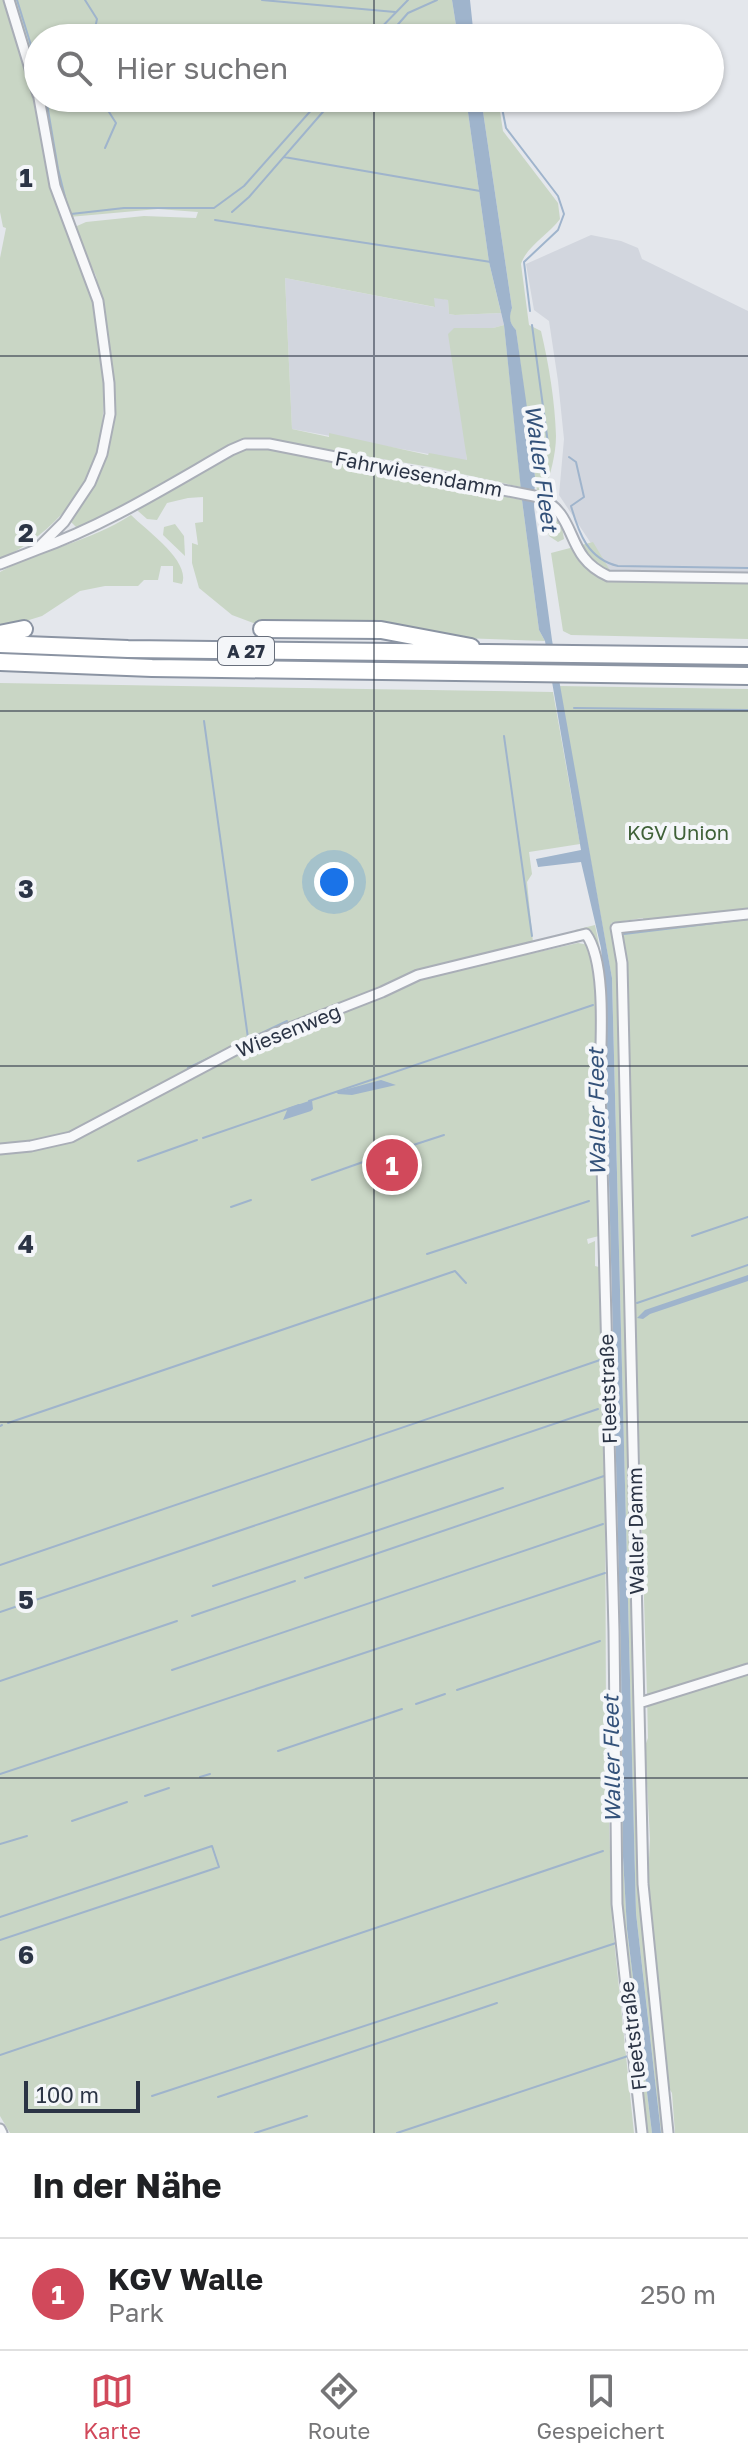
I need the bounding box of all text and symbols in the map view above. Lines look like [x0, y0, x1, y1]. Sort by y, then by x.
search box [24, 24, 724, 112]
icon: search [52, 46, 96, 90]
text: Hier suchen [116, 50, 288, 86]
text: 1 [19, 162, 33, 193]
water label: Waller Fleet [520, 403, 565, 535]
street label: Fahrwiesendamm [333, 445, 505, 501]
text: 2 [18, 517, 34, 548]
road number: A 27 [218, 637, 274, 665]
park label: KGV Union [627, 820, 729, 844]
your location [314, 862, 354, 902]
text: 3 [18, 873, 34, 904]
street label: Wiesenweg [232, 998, 344, 1062]
water label: Waller Fleet [581, 1046, 611, 1176]
pin: 1 [366, 1135, 418, 1195]
text: 4 [18, 1228, 34, 1259]
street label: Fleetstraße [593, 1334, 621, 1444]
street label: Waller Damm [622, 1467, 648, 1595]
text: 5 [18, 1584, 34, 1615]
water label: Waller Fleet [596, 1693, 626, 1823]
text: 6 [18, 1939, 34, 1970]
street label: Fleetstraße [613, 1980, 651, 2092]
scale bar [24, 2077, 140, 2113]
text: 100 m [36, 2081, 99, 2108]
text: In der Nähe [32, 2165, 222, 2205]
text: KGV Walle [108, 2261, 263, 2297]
text: 1 [51, 2279, 65, 2310]
text: 250 m [640, 2279, 716, 2310]
text: Park [108, 2297, 164, 2328]
tab: Karte [83, 2369, 141, 2444]
tab: Route [307, 2369, 370, 2444]
tab: Gespeichert [537, 2369, 665, 2444]

